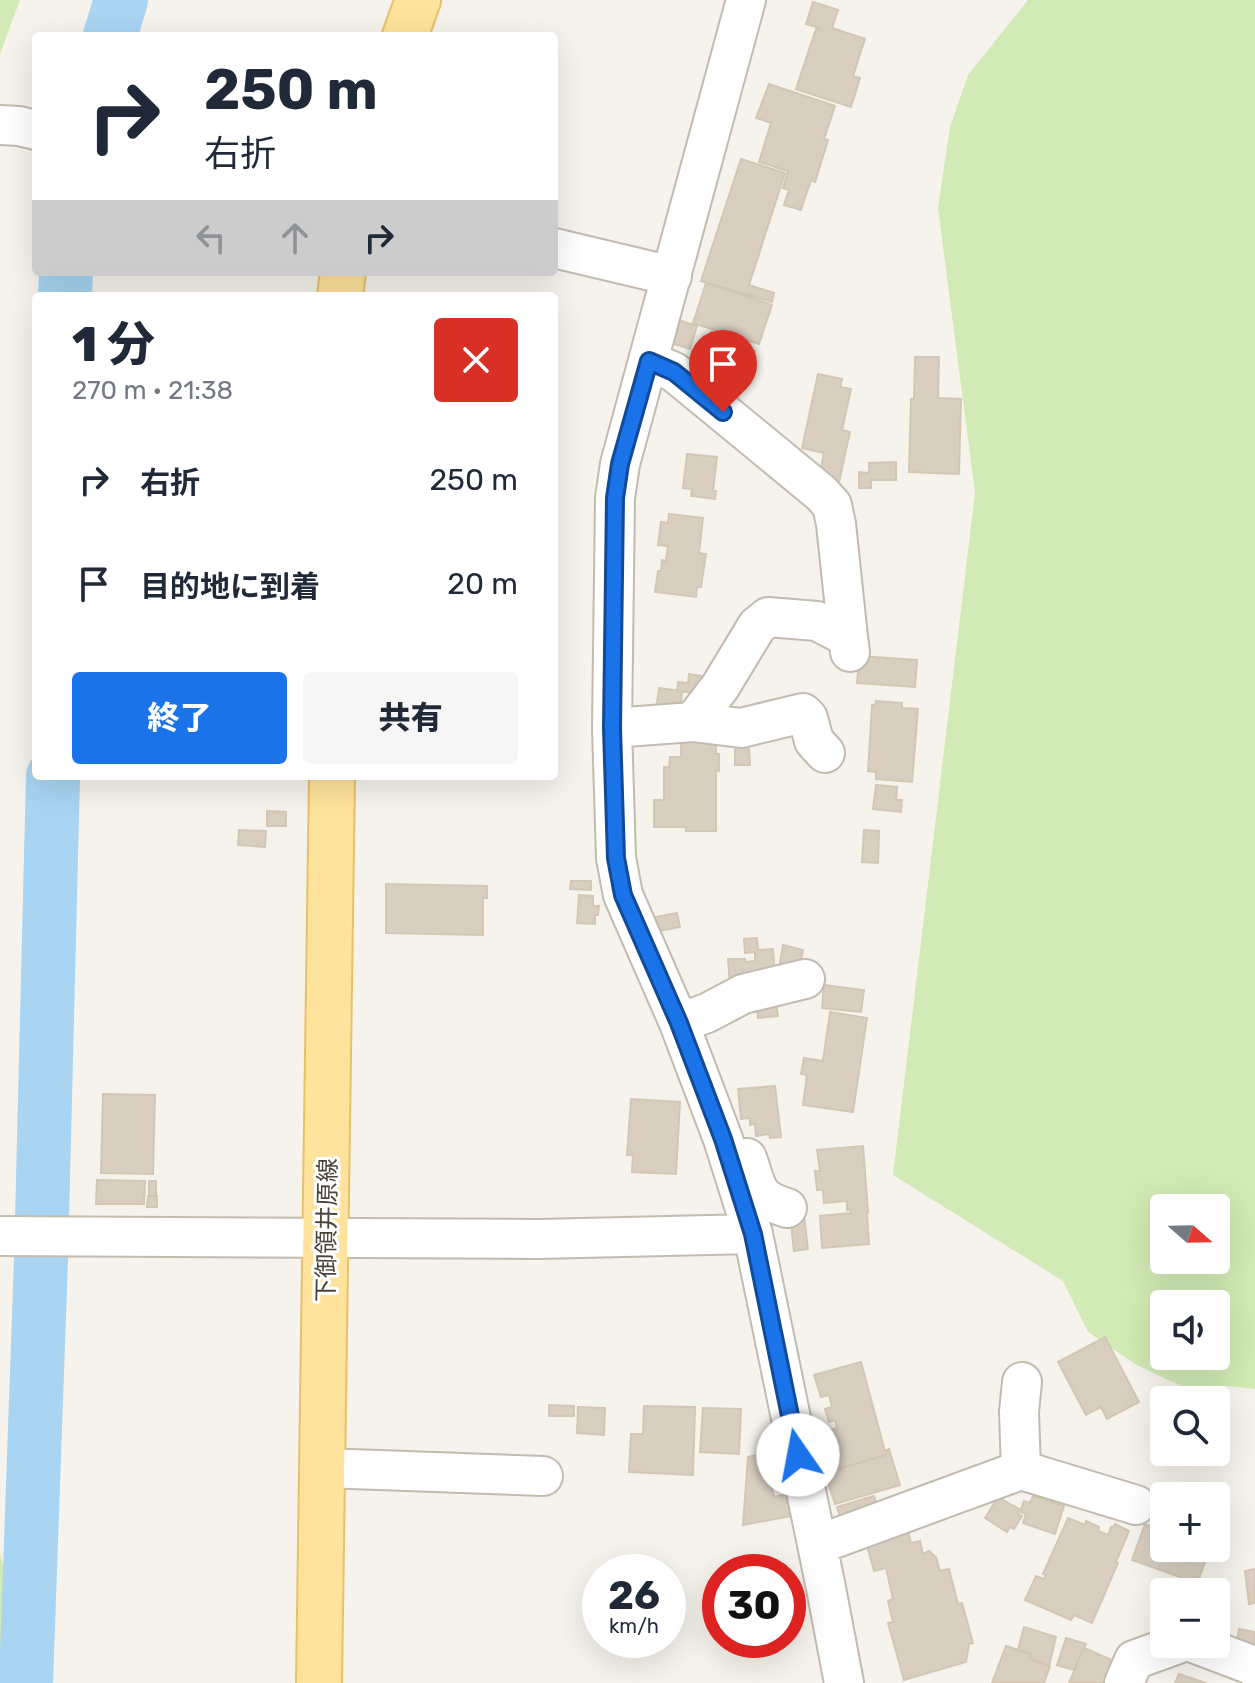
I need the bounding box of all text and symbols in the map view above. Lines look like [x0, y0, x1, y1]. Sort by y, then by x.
text: 250 m [204, 57, 378, 123]
icon: right [72, 64, 176, 168]
text: 右折 [204, 132, 276, 175]
icon: left [189, 216, 233, 260]
icon: ahead [273, 216, 317, 260]
icon: right [357, 216, 401, 260]
text: 1 分 [72, 316, 155, 373]
button: close [434, 318, 518, 402]
pin [689, 330, 757, 412]
icon: arrive [701, 342, 745, 386]
text: 270 m · 21:38 [72, 375, 233, 406]
icon: right [72, 458, 116, 502]
text: 250 m [430, 462, 518, 498]
text: 右折 [140, 465, 200, 501]
icon: arrive [72, 562, 116, 606]
text: 20 m [447, 566, 518, 602]
text: 目的地に到着 [140, 569, 320, 605]
button: 終了 [72, 672, 287, 764]
button: 共有 [303, 672, 518, 764]
street label: 下御領井原線 [312, 1158, 342, 1302]
north arrow [1150, 1194, 1230, 1274]
map controls [1150, 1194, 1230, 1658]
button: sound [1150, 1290, 1230, 1370]
button: search [1150, 1386, 1230, 1466]
position arrow [756, 1413, 840, 1497]
button: + [1150, 1482, 1230, 1562]
speed limit sign: 30 [702, 1554, 806, 1658]
text: 26 [608, 1572, 660, 1619]
button: − [1150, 1578, 1230, 1658]
text: km/h [609, 1614, 659, 1638]

